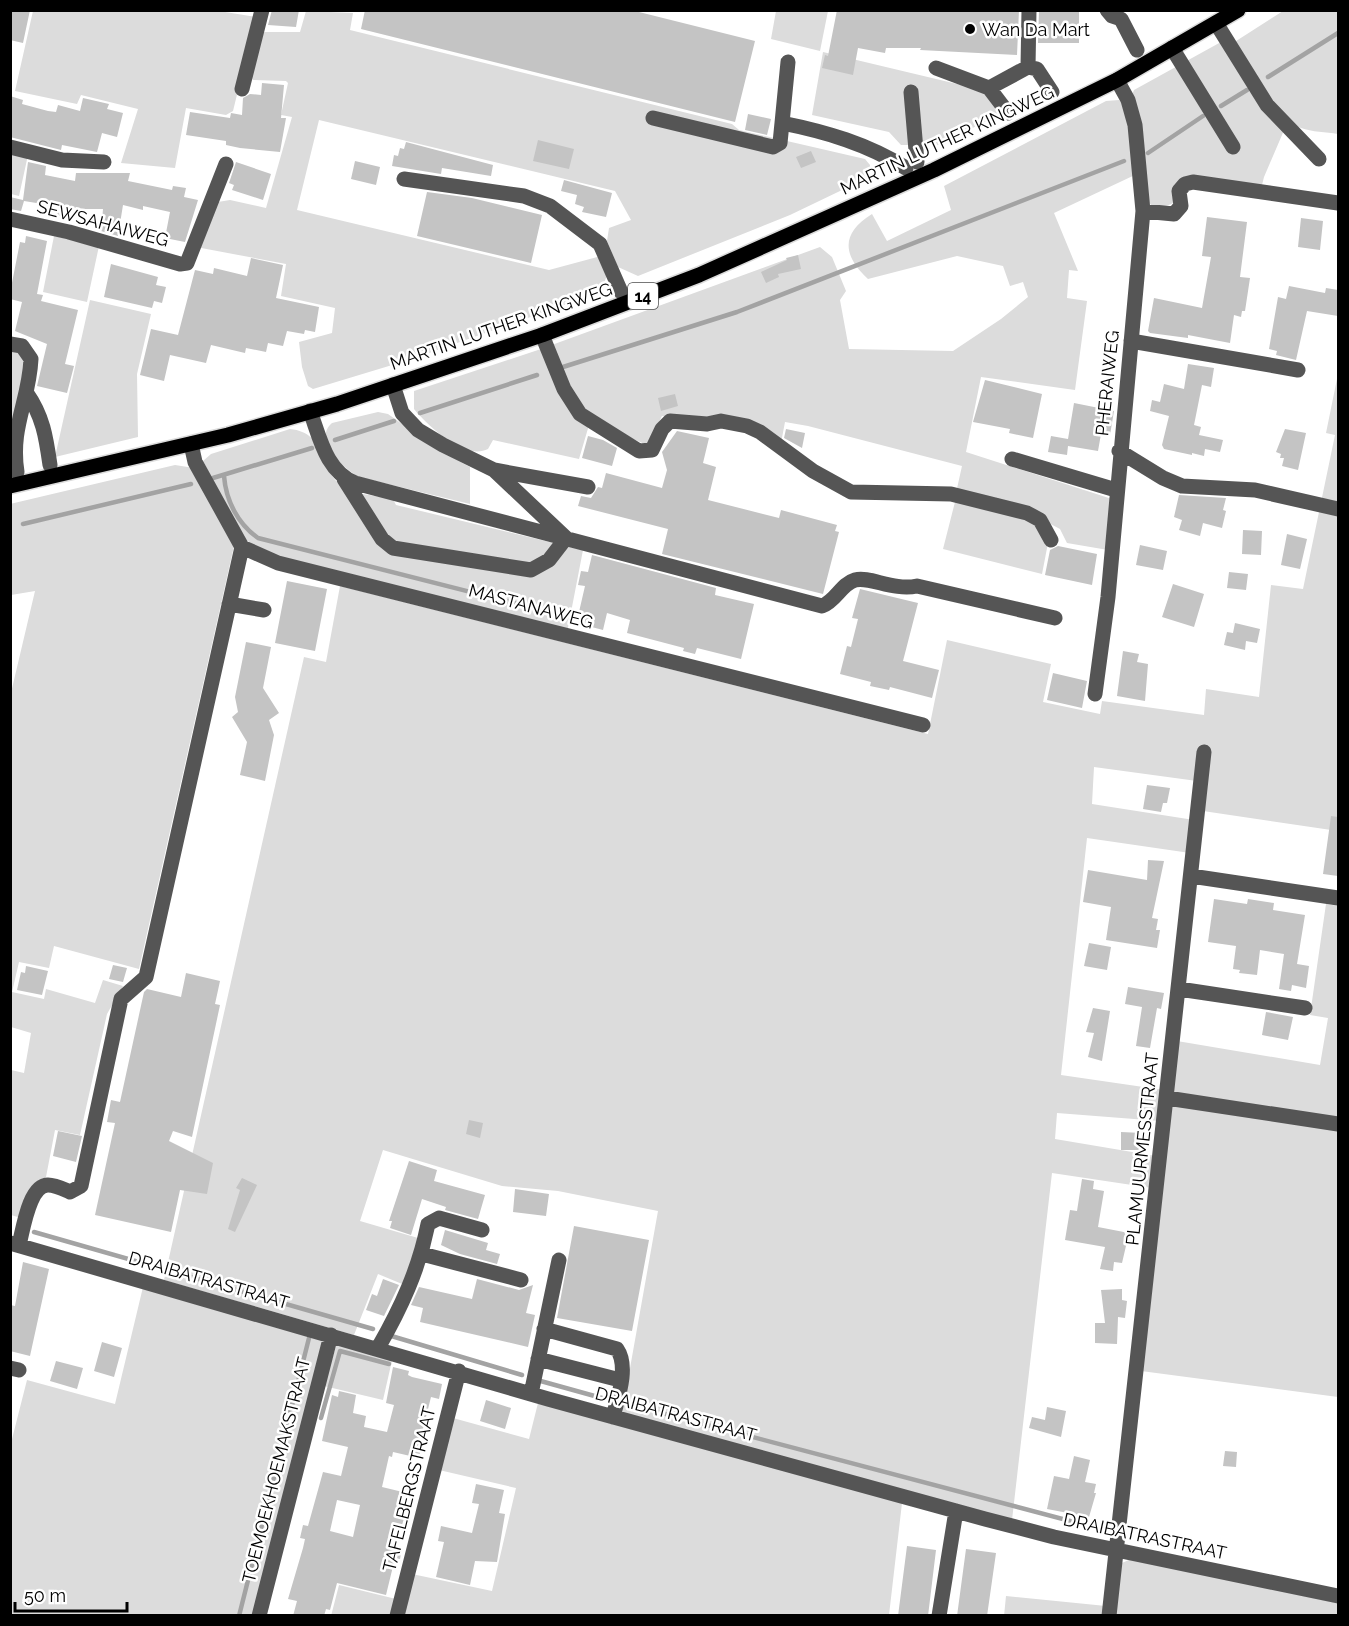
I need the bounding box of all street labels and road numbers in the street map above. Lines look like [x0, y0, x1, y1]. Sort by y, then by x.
street label: MARTIN LUTHER KINGWEG [837, 81, 1057, 199]
street label: SEWSAHAIWEG [35, 195, 171, 251]
street label: MARTIN LUTHER KINGWEG [387, 278, 615, 374]
road number: 14 [628, 283, 658, 309]
street label: PHERAIWEG [1091, 329, 1123, 437]
street label: MASTANAWEG [466, 579, 596, 633]
street label: PLAMUURMESSTRAAT [1121, 1051, 1163, 1246]
street label: DRAIBATRASTRAAT [126, 1247, 292, 1313]
street label: TOEMOEKHOEMAKSTRAAT [238, 1355, 314, 1585]
street label: DRAIBATRASTRAAT [593, 1382, 759, 1446]
street label: TAFELBERGSTRAAT [378, 1404, 440, 1574]
street label: DRAIBATRASTRAAT [1062, 1508, 1228, 1564]

